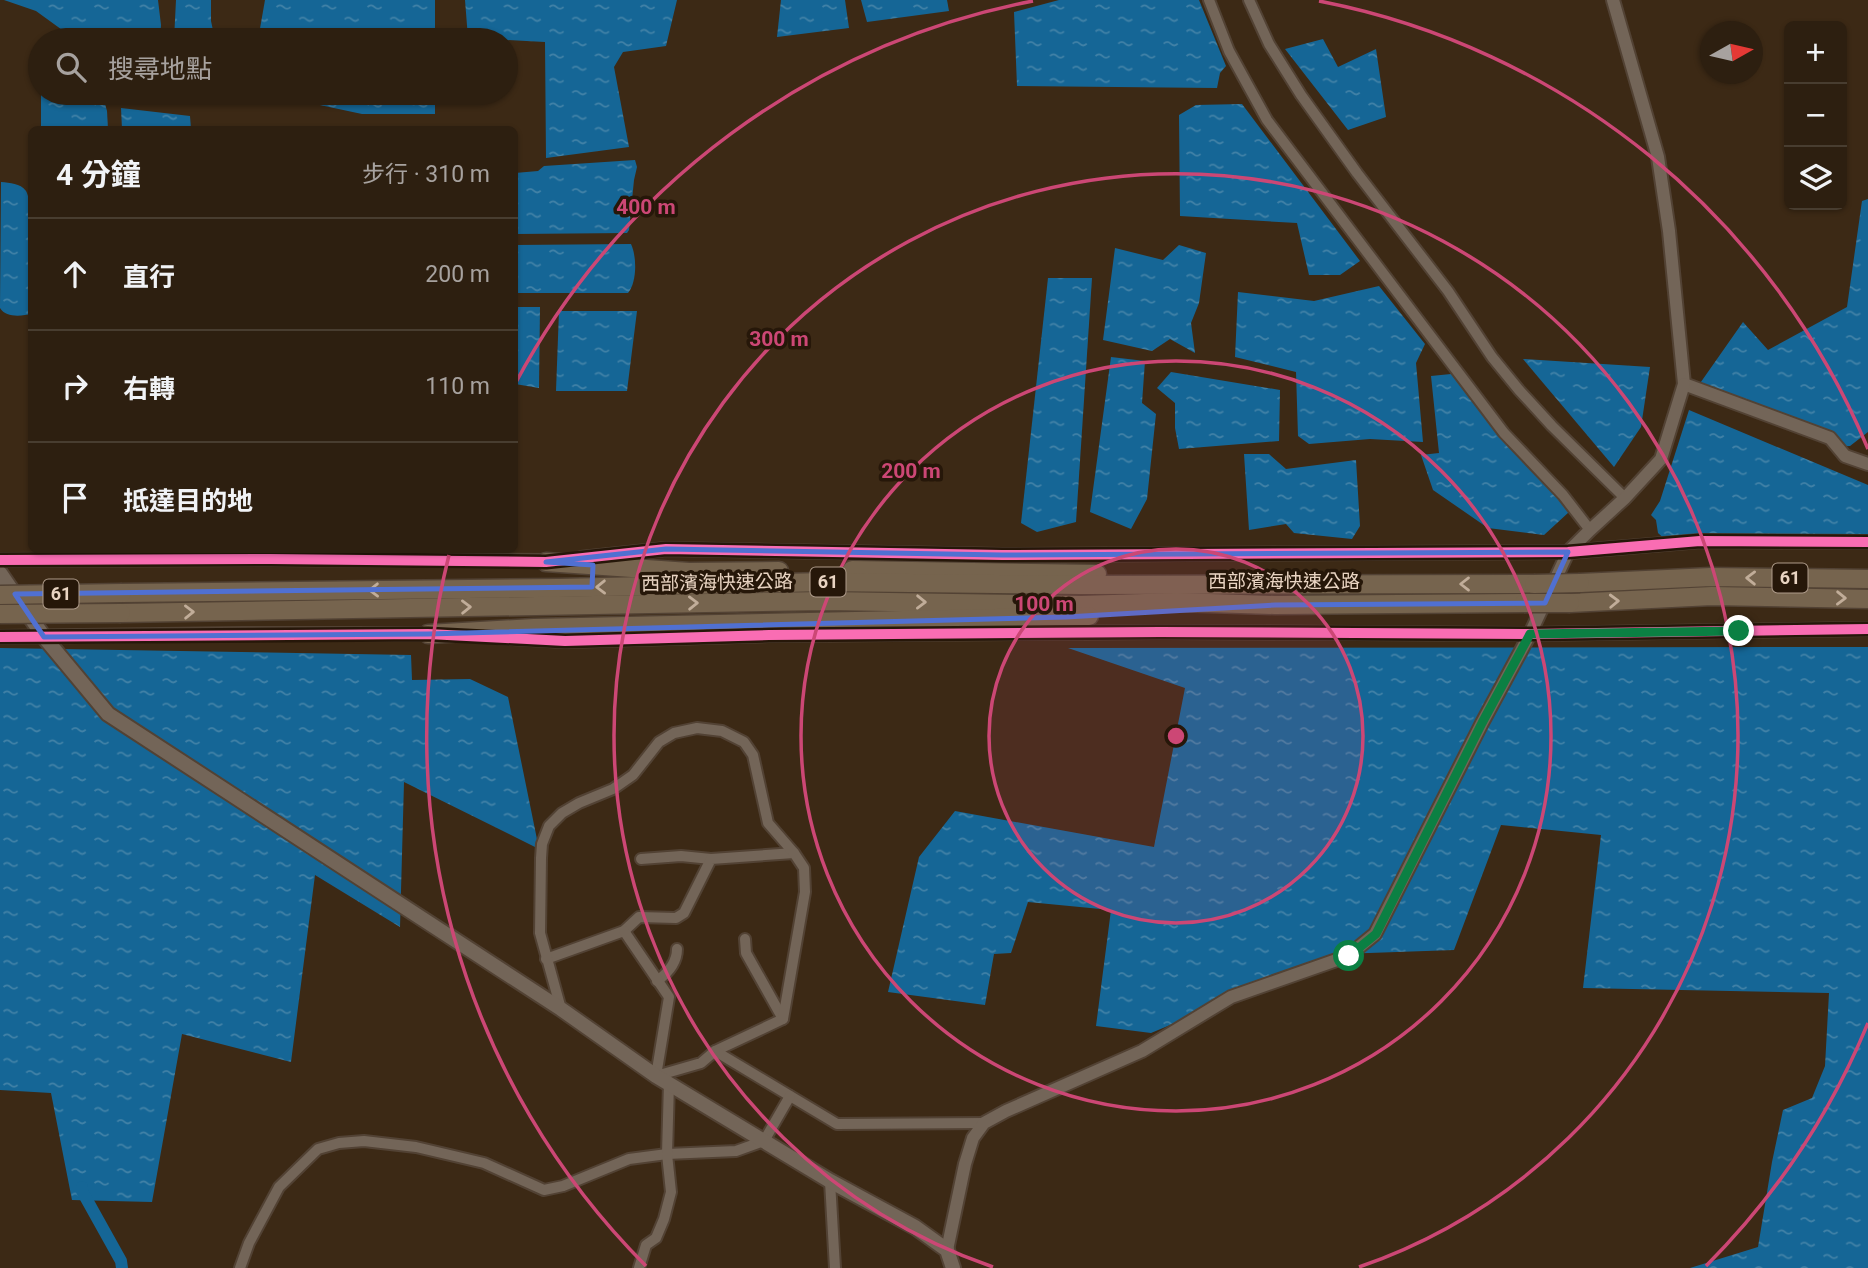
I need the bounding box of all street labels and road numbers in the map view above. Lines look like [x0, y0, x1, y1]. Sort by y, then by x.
road number: 61 [1772, 564, 1808, 592]
road number: 61 [810, 568, 846, 596]
street label: 西部濱海快速公路 [641, 570, 793, 595]
street label: 西部濱海快速公路 [1208, 570, 1360, 593]
road number: 61 [43, 580, 78, 608]

